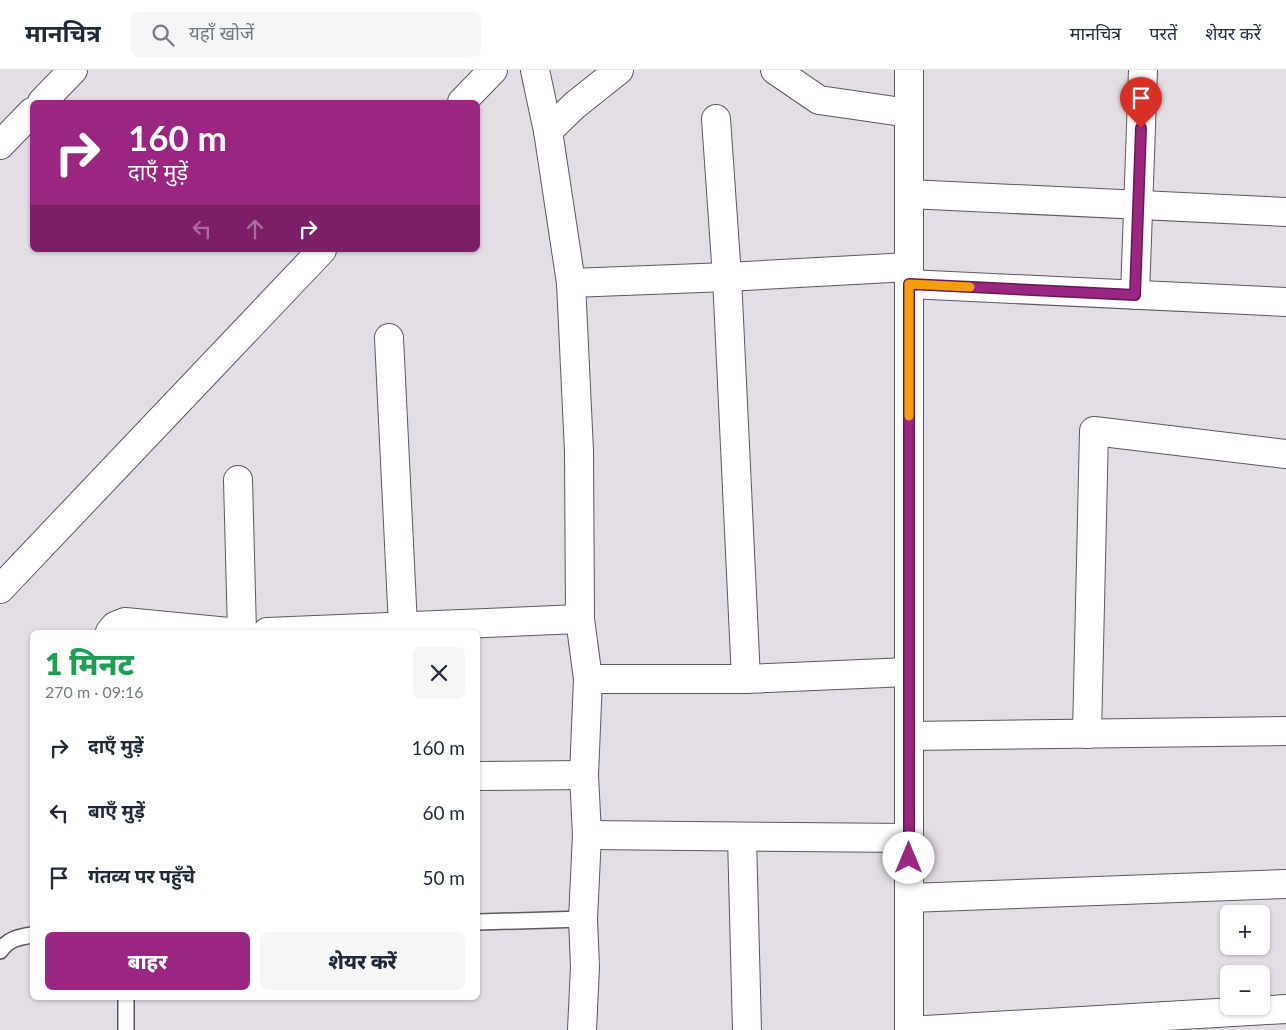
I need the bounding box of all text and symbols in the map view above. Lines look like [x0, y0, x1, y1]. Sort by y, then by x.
search box [131, 12, 481, 57]
text: मानचित्र [25, 18, 101, 47]
icon: search [149, 21, 177, 49]
text: यहाँ खोजें [189, 21, 254, 44]
text: मानचित्र [1070, 22, 1121, 44]
text: परतें [1149, 22, 1177, 44]
text: शेयर करें [1205, 22, 1261, 44]
pin [1120, 77, 1162, 128]
icon: arrive [1127, 84, 1155, 112]
text: 160 m [128, 116, 227, 158]
icon: right [45, 120, 110, 185]
text: दाएँ मुड़ें [128, 158, 188, 185]
icon: left [188, 215, 216, 243]
icon: ahead [241, 215, 269, 243]
icon: right [294, 215, 322, 243]
text: 1 मिनट [45, 645, 134, 681]
button: close [413, 647, 465, 699]
text: 270 m · 09:16 [45, 682, 144, 701]
icon: right [45, 734, 73, 762]
text: दाएँ मुड़ें [88, 734, 144, 757]
text: 160 m [411, 736, 465, 759]
icon: left [45, 799, 73, 827]
text: बाएँ मुड़ें [88, 799, 145, 822]
text: 60 m [422, 801, 465, 824]
position arrow [882, 831, 934, 883]
icon: arrive [45, 864, 73, 892]
text: गंतव्य पर पहुँचे [88, 864, 195, 887]
text: 50 m [422, 866, 465, 889]
map controls [1220, 905, 1270, 1015]
button: + [1220, 905, 1270, 955]
button: बाहर [45, 932, 250, 990]
button: शेयर करें [260, 932, 465, 990]
button: − [1220, 965, 1270, 1015]

